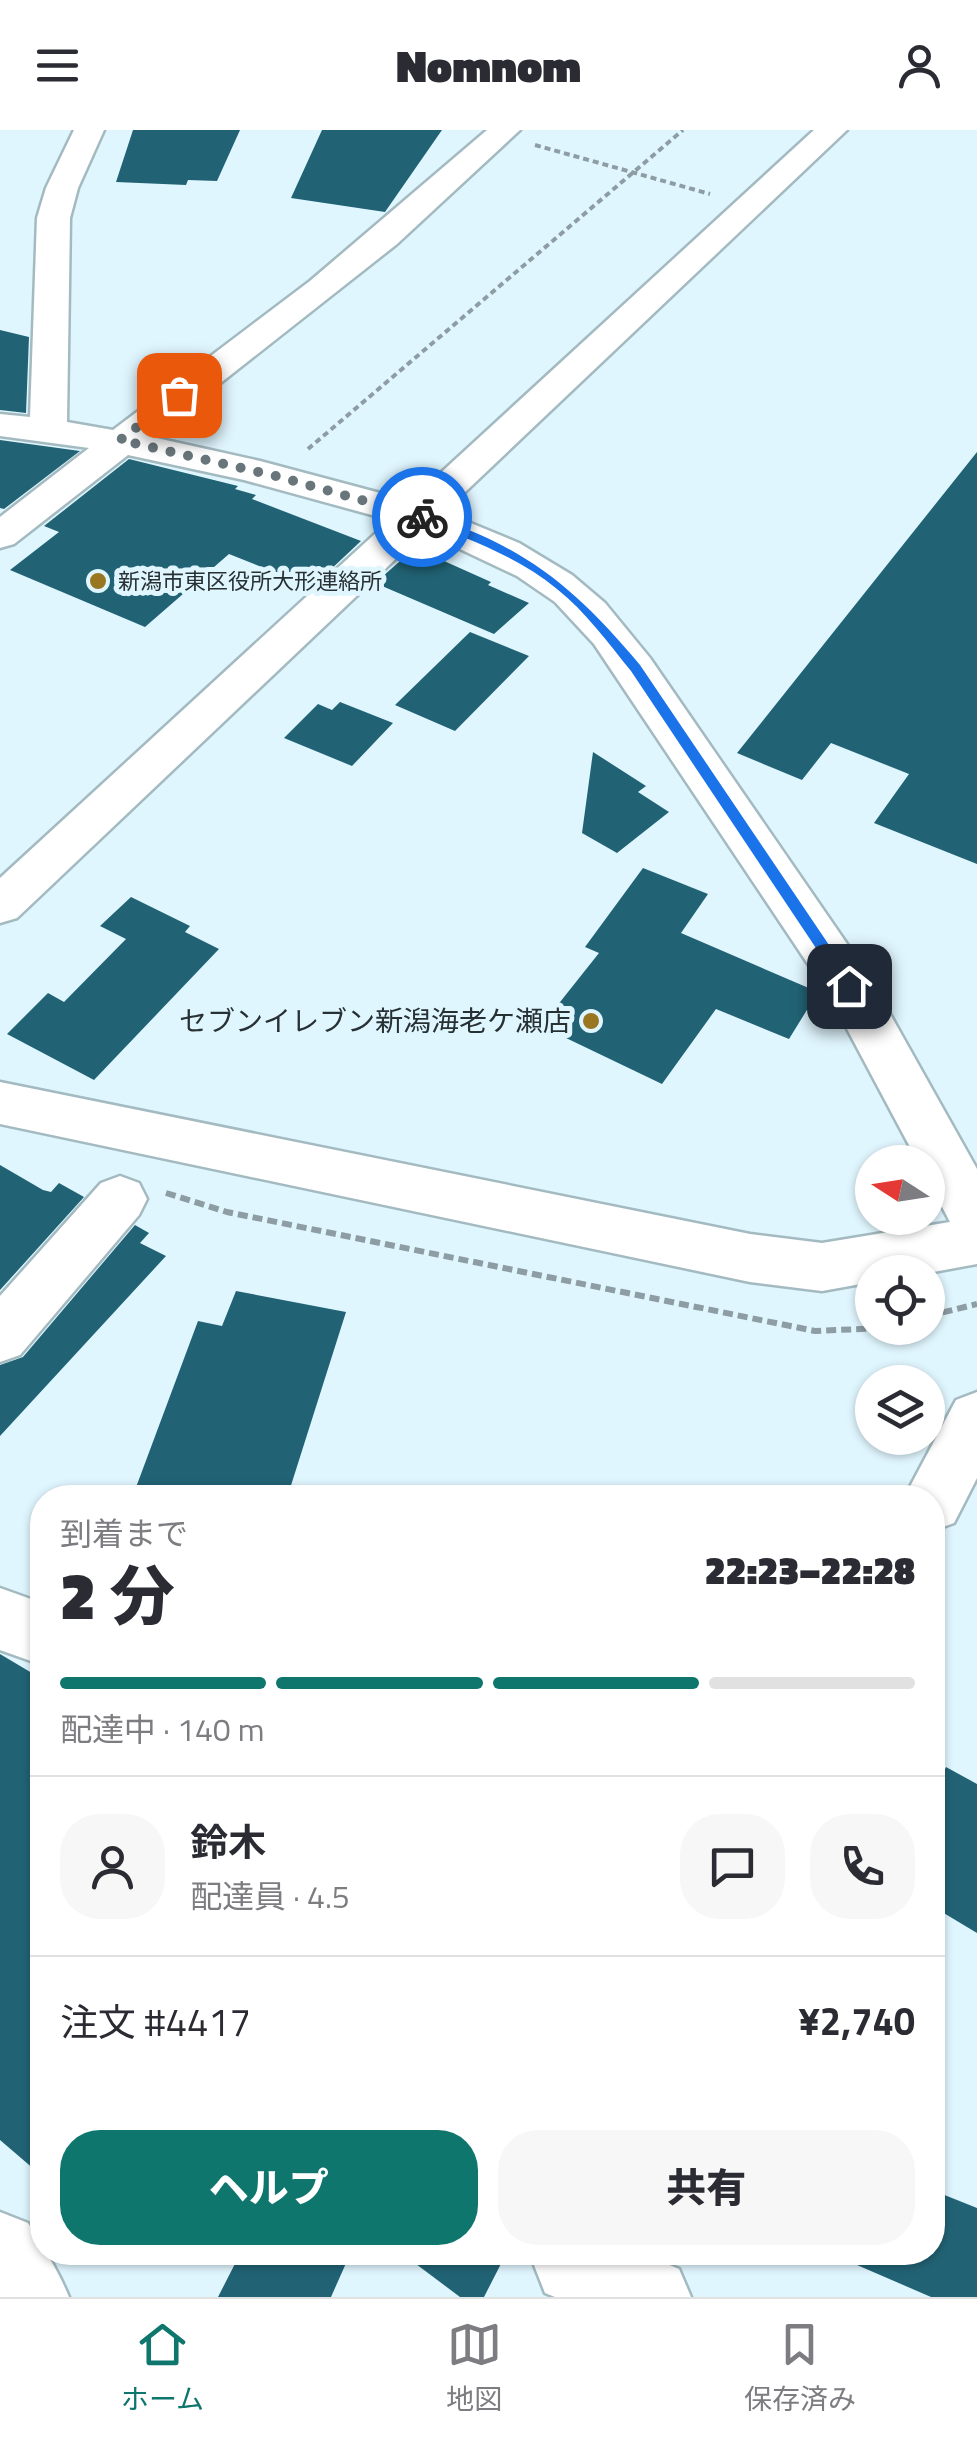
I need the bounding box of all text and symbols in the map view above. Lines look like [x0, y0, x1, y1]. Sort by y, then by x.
text: Nomnom [396, 31, 581, 99]
icon: menu [30, 38, 85, 93]
icon: person [892, 38, 947, 93]
pin [137, 353, 222, 438]
icon: bag [152, 368, 207, 423]
courier [372, 467, 472, 567]
icon: bike [395, 490, 450, 545]
place label: 新潟市東区役所大形連絡所 [118, 564, 382, 598]
marker: 新潟市東区役所大形連絡所 [87, 570, 109, 592]
pin [807, 944, 892, 1029]
icon: home [822, 959, 877, 1014]
place label: セブンイレブン新潟海老ケ瀬店 [179, 999, 571, 1042]
marker: セブンイレブン新潟海老ケ瀬店 [580, 1010, 602, 1032]
north arrow [855, 1145, 945, 1235]
map controls [855, 1145, 945, 1455]
button: locate [855, 1255, 945, 1345]
button: layers [855, 1365, 945, 1455]
text: 到着まで [60, 1509, 188, 1557]
text: 22:23–22:28 [705, 1541, 915, 1599]
text: 2 分 [60, 1545, 175, 1644]
text: 配達中 · 140 m [60, 1705, 265, 1753]
text: 鈴木 [190, 1813, 266, 1871]
button: person [60, 1814, 165, 1919]
button: chat [680, 1814, 785, 1919]
button: phone [810, 1814, 915, 1919]
text: 配達員 · 4.5 [190, 1872, 350, 1920]
text: ¥2,740 [799, 1992, 915, 2050]
text: 注文 #4417 [60, 1993, 251, 2051]
button: ヘルプ [60, 2130, 478, 2245]
button: 共有 [498, 2130, 915, 2245]
tab: ホーム [121, 2317, 204, 2420]
tab: 地図 [446, 2317, 502, 2420]
tab: 保存済み [744, 2317, 856, 2420]

